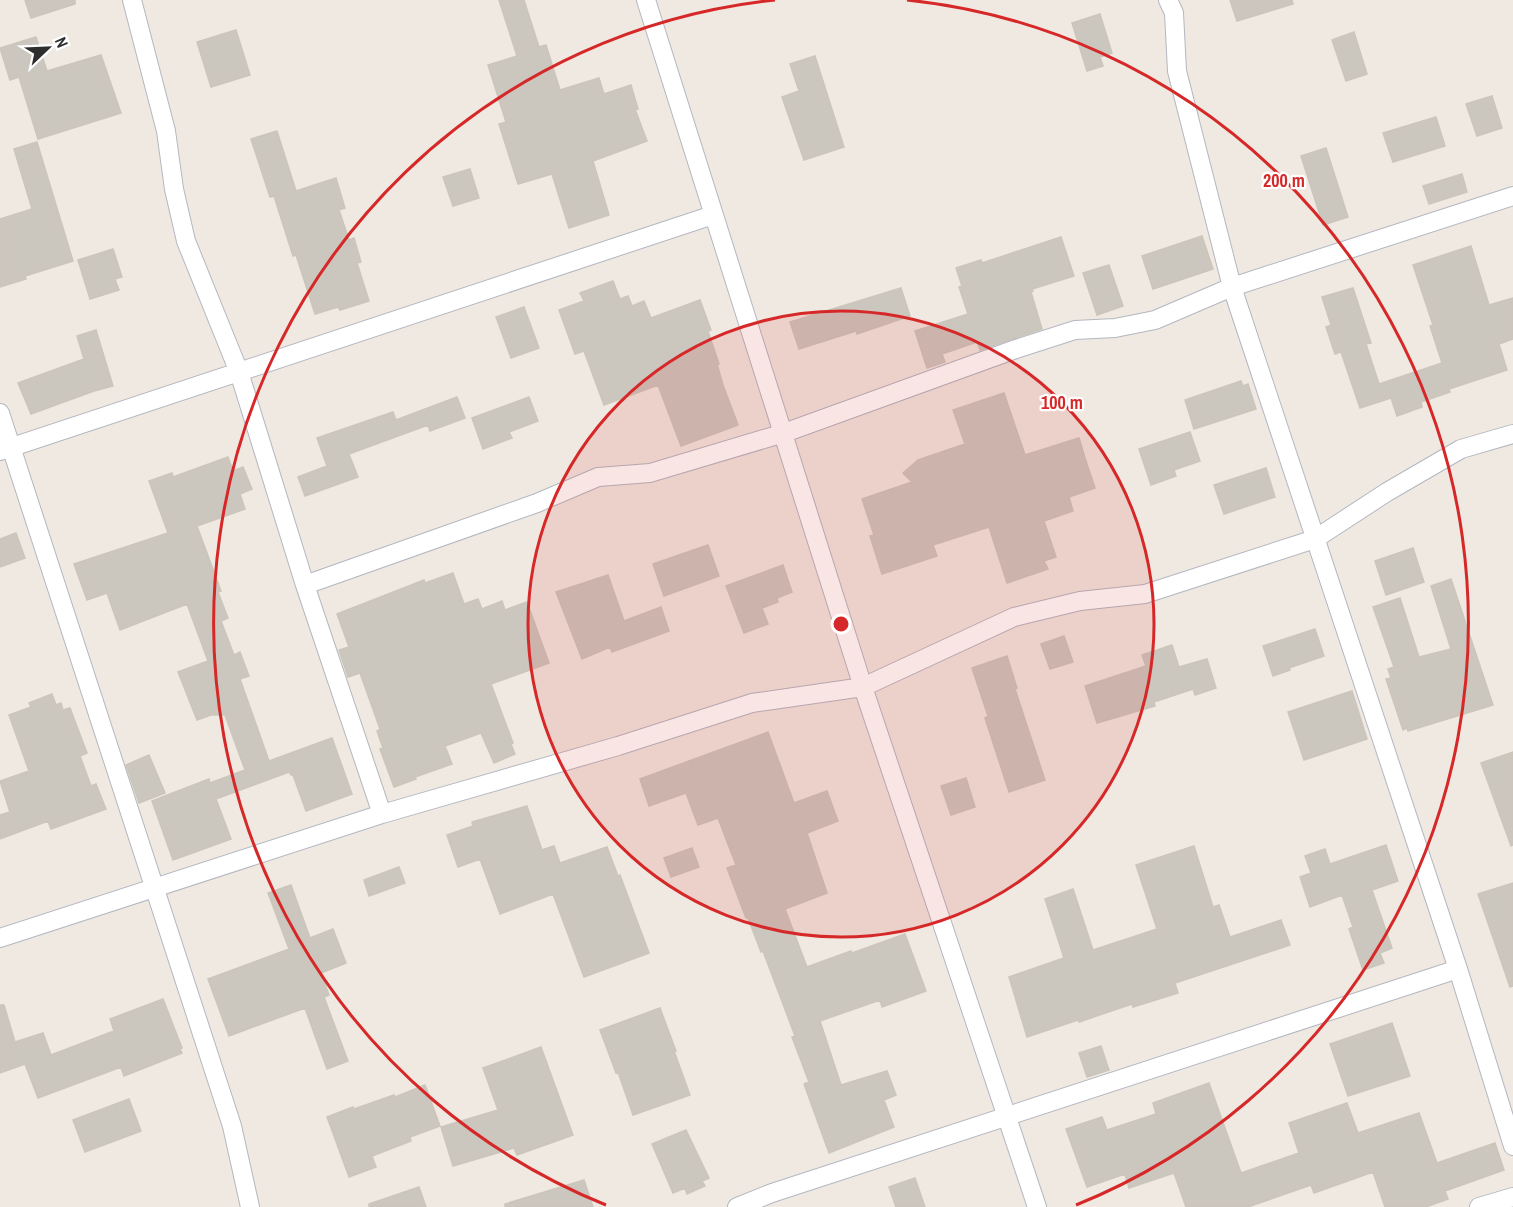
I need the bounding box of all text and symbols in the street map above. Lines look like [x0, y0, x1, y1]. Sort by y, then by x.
north arrow [18, 18, 78, 78]
text: N [50, 33, 74, 51]
text: 200 m [1263, 168, 1305, 193]
text: 100 m [1041, 390, 1083, 415]
centre of rings [831, 614, 851, 634]

